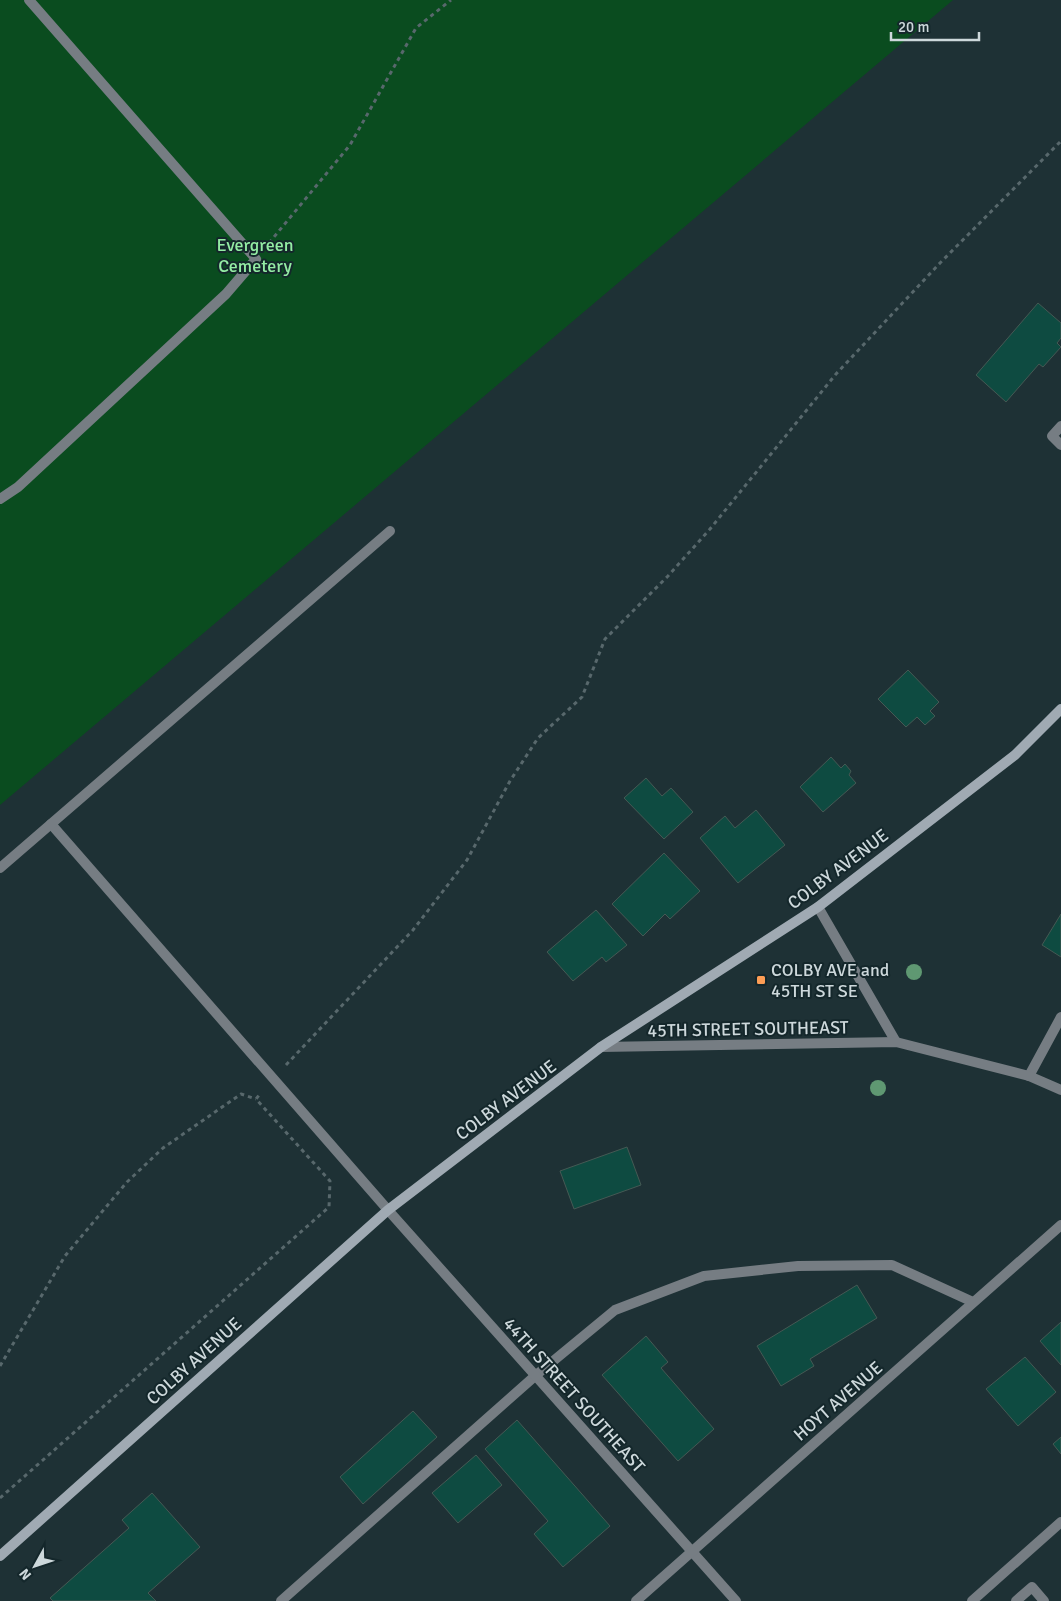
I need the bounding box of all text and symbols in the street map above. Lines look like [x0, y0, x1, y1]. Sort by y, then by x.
scale bar [891, 10, 978, 42]
text: 20 m [898, 18, 929, 36]
park label: Evergreen Cemetery [217, 234, 293, 277]
street label: COLBY AVENUE [783, 824, 893, 914]
place label: COLBY AVE and 45TH ST SE [771, 959, 889, 1002]
marker: COLBY AVE and 45TH ST SE [755, 974, 767, 986]
street label: 45TH STREET SOUTHEAST [647, 1016, 849, 1042]
street label: COLBY AVENUE [451, 1055, 561, 1145]
street label: COLBY AVENUE [142, 1313, 246, 1409]
street label: 44TH STREET SOUTHEAST [499, 1313, 650, 1477]
street label: HOYT AVENUE [789, 1356, 887, 1446]
north arrow [10, 1541, 60, 1591]
text: N [16, 1565, 35, 1583]

